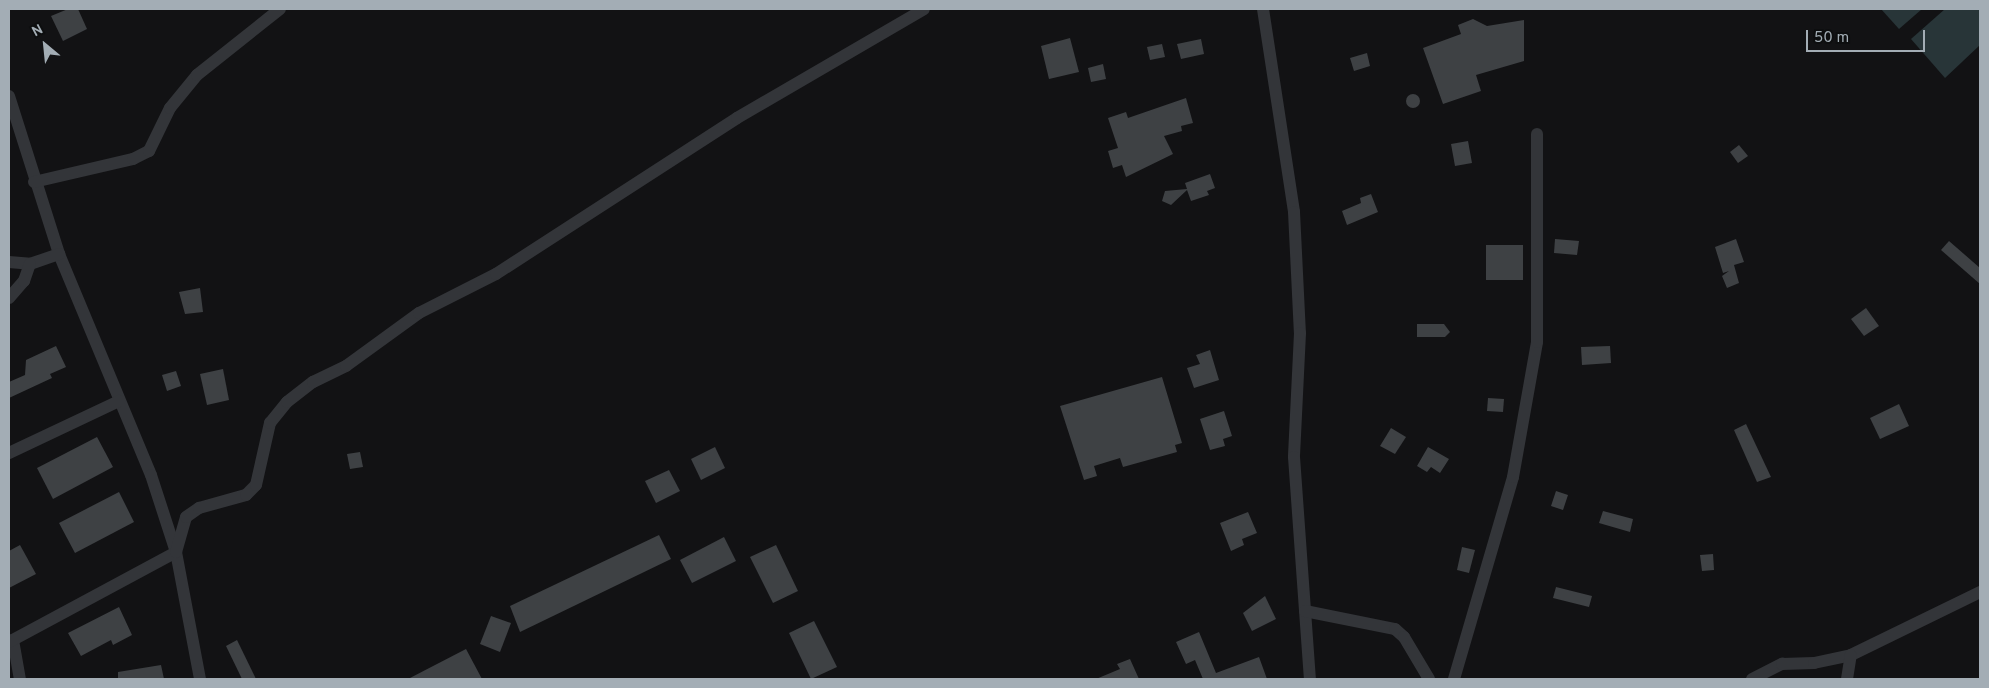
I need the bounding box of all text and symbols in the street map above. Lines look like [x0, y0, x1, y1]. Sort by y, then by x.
north arrow [20, 20, 70, 70]
scale bar [1809, 20, 1928, 52]
text: N [29, 21, 46, 41]
text: 50 m [1814, 29, 1849, 48]

